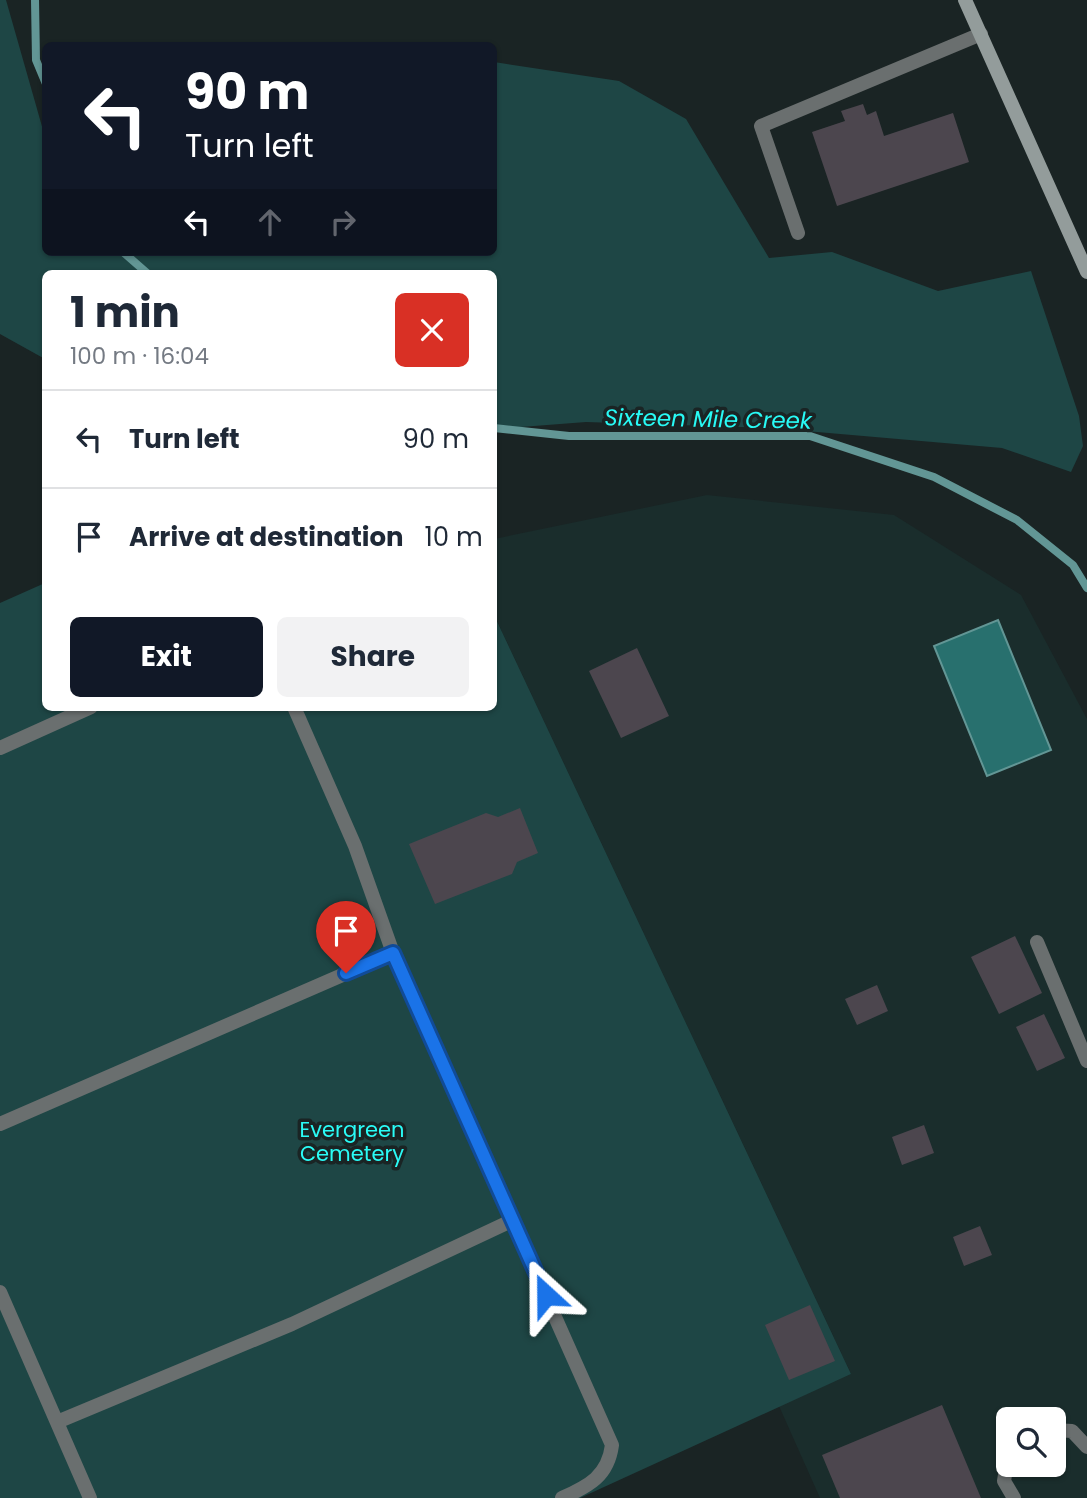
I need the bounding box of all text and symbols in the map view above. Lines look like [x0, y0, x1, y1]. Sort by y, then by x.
text: 90 m [185, 58, 309, 126]
icon: left [70, 70, 161, 161]
text: Turn left [185, 123, 314, 168]
icon: left [178, 203, 216, 241]
icon: ahead [251, 203, 289, 241]
icon: right [324, 203, 362, 241]
text: 1 min [70, 283, 180, 342]
button: close [395, 293, 469, 367]
text: 100 m · 16:04 [70, 340, 209, 372]
water label: Sixteen Mile Creek [604, 401, 813, 437]
icon: left [70, 420, 108, 458]
text: Turn left [129, 421, 240, 457]
text: 90 m [403, 421, 469, 457]
icon: arrive [70, 518, 108, 556]
text: Arrive at destination [129, 519, 404, 555]
text: 10 m [425, 519, 483, 555]
button: Exit [70, 617, 263, 697]
button: Share [277, 617, 469, 697]
pin [316, 901, 376, 973]
icon: arrive [327, 912, 365, 950]
park label: Evergreen Cemetery [300, 1115, 404, 1168]
position arrow [509, 1258, 583, 1332]
map controls [996, 1407, 1066, 1477]
button: search [996, 1407, 1066, 1477]

